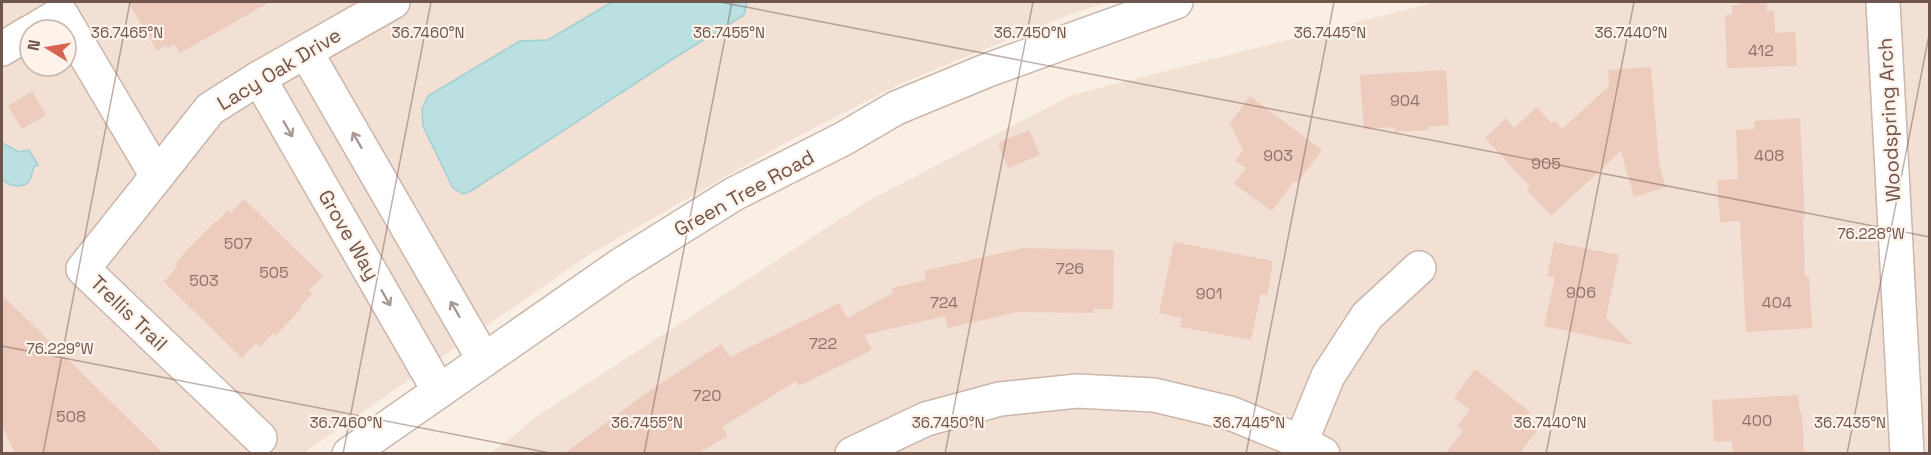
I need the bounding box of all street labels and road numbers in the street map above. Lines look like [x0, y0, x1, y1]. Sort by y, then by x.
street label: Lacy Oak Drive [212, 22, 346, 116]
street label: Woodspring Arch [1872, 37, 1906, 203]
street label: Green Tree Road [669, 144, 819, 242]
street label: Grove Way [313, 185, 385, 285]
street label: Trellis Trail [85, 270, 173, 356]

